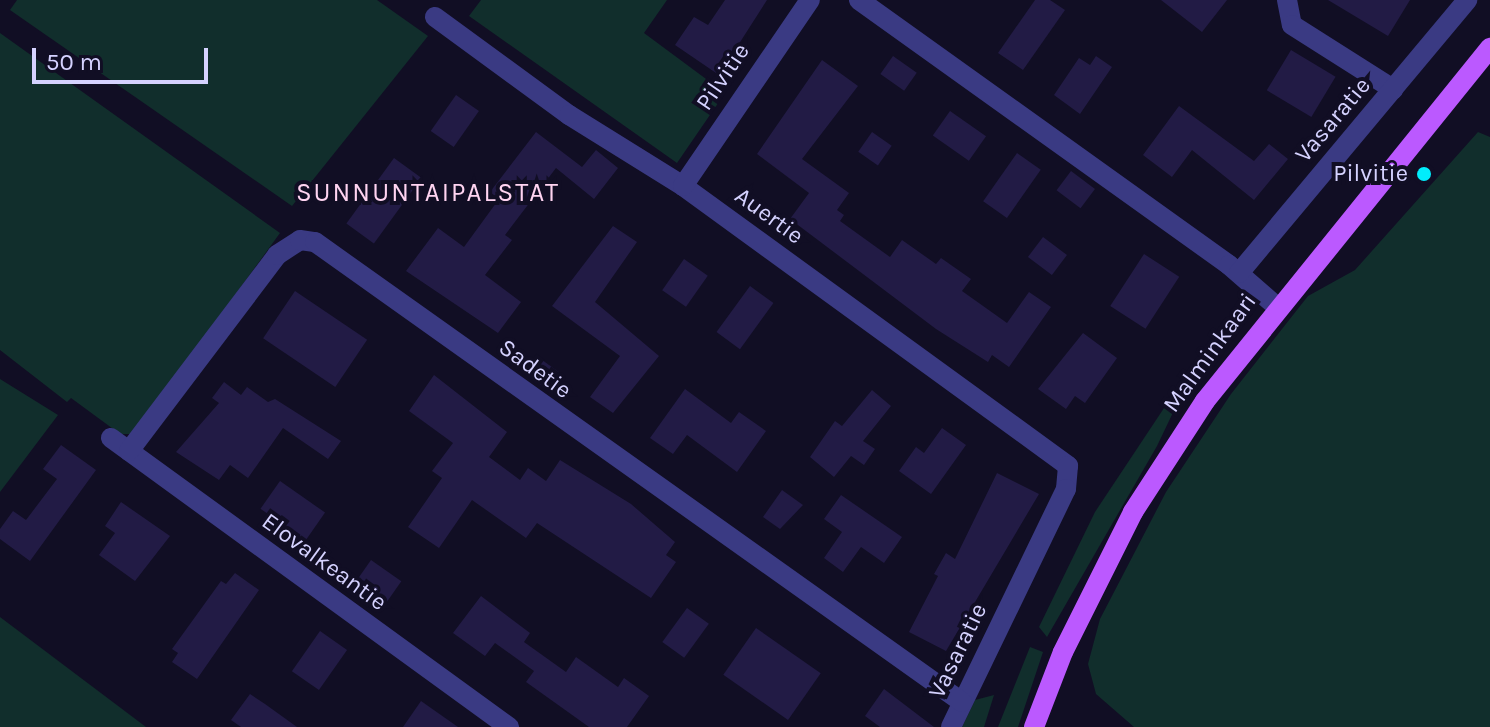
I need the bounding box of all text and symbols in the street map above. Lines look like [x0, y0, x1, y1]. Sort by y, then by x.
scale bar [36, 32, 212, 82]
street label: Pilvitie [690, 38, 756, 116]
text: 50 m [46, 48, 102, 76]
street label: Vasaratie [1289, 72, 1377, 168]
place label: Pilvitie [1333, 160, 1408, 188]
marker: Pilvitie [1415, 165, 1433, 183]
district label: SUNNUNTAIPALSTAT [296, 177, 560, 209]
street label: Auertie [729, 181, 809, 251]
street label: Malminkaari [1157, 288, 1263, 418]
street label: Sadetie [493, 333, 577, 405]
street label: Elovalkeantie [256, 507, 392, 617]
street label: Vasaratie [923, 599, 993, 703]

